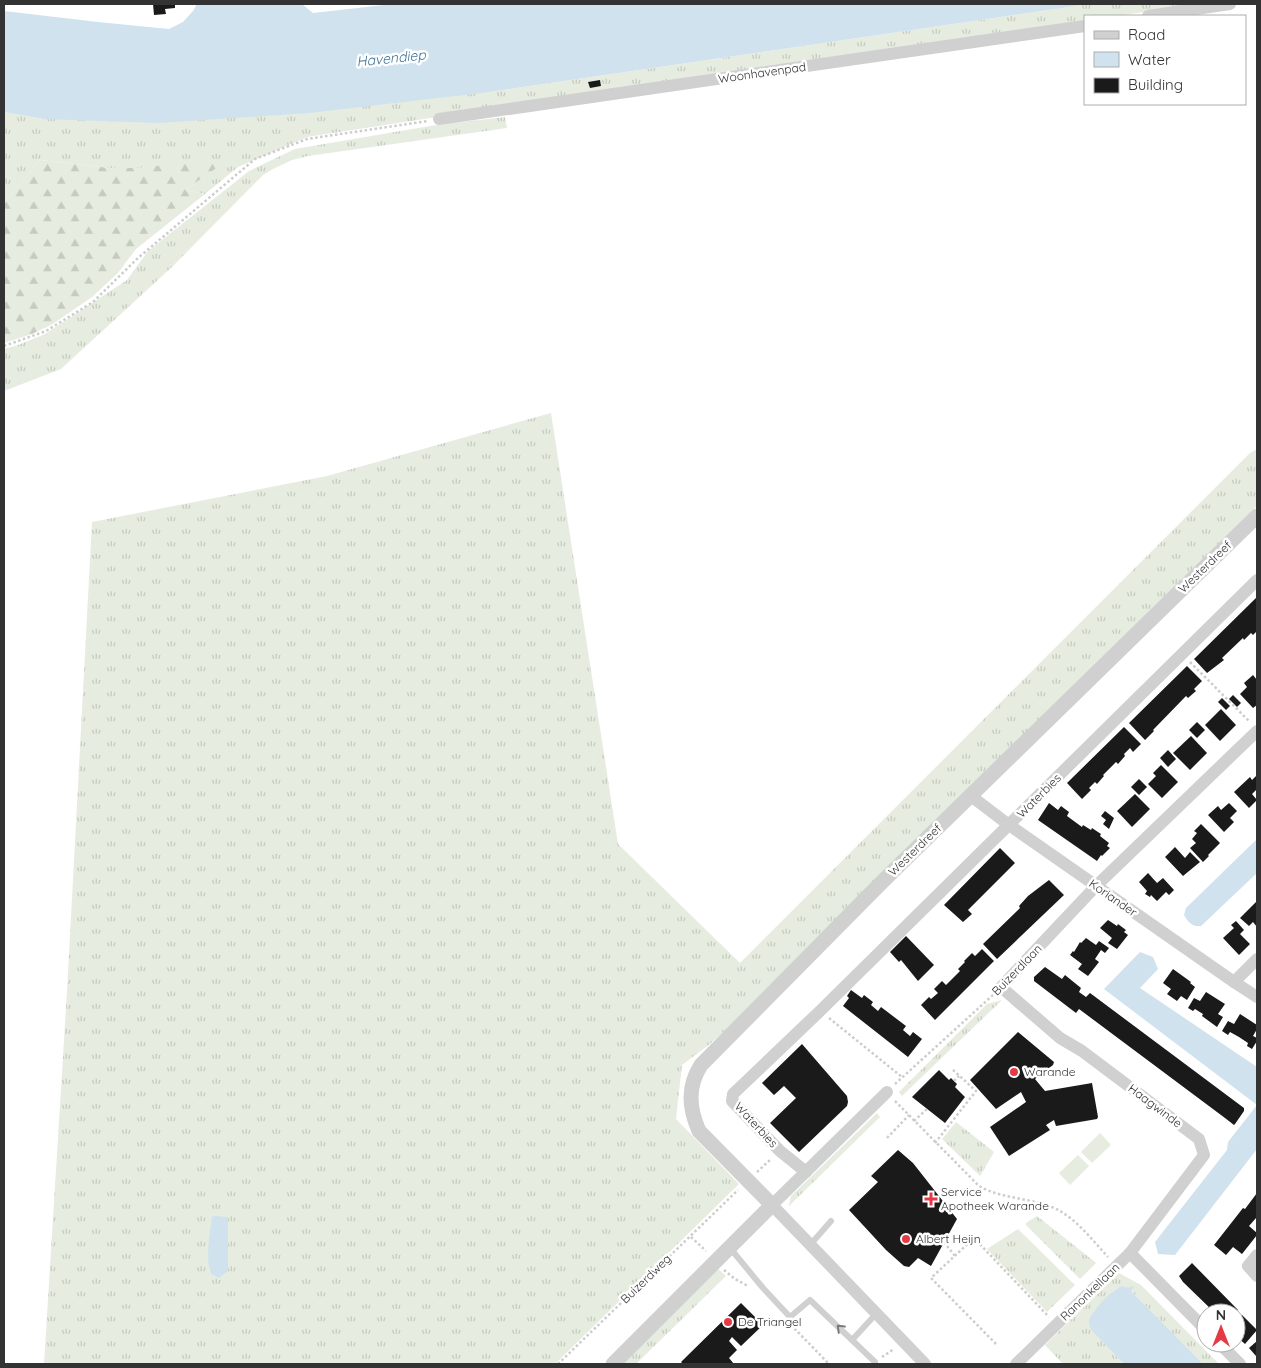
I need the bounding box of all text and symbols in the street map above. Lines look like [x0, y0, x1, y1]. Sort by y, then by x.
legend [1084, 15, 1246, 105]
text: Road [1128, 25, 1165, 44]
water label: Havendiep [355, 45, 427, 71]
text: Water [1128, 50, 1171, 69]
street label: Woonhavenpad [717, 59, 807, 86]
text: Building [1128, 75, 1183, 94]
street label: Westerdreef [1175, 537, 1235, 596]
street label: Waterbies [1013, 770, 1064, 821]
street label: Westerdreef [885, 820, 945, 879]
street label: Koriander [1086, 876, 1140, 920]
street label: Buizerdlaan [988, 941, 1045, 998]
place label: Warande [1024, 1064, 1076, 1079]
marker: Warande [1008, 1066, 1020, 1078]
street label: Haagwinde [1125, 1081, 1185, 1131]
street label: Waterbies [732, 1099, 781, 1151]
place label: Service Apotheek Warande [941, 1184, 1049, 1213]
marker: Service Apotheek Warande [925, 1193, 937, 1205]
place label: Albert Heijn [916, 1231, 981, 1246]
marker: Albert Heijn [900, 1233, 912, 1245]
street label: Buizerdweg [617, 1251, 674, 1306]
street label: Ranonkellaan [1057, 1260, 1122, 1324]
north arrow [1196, 1303, 1246, 1353]
text: N [1216, 1306, 1226, 1324]
place label: De Triangel [738, 1314, 802, 1329]
marker: De Triangel [722, 1316, 734, 1328]
one-way arrow [836, 1325, 845, 1334]

